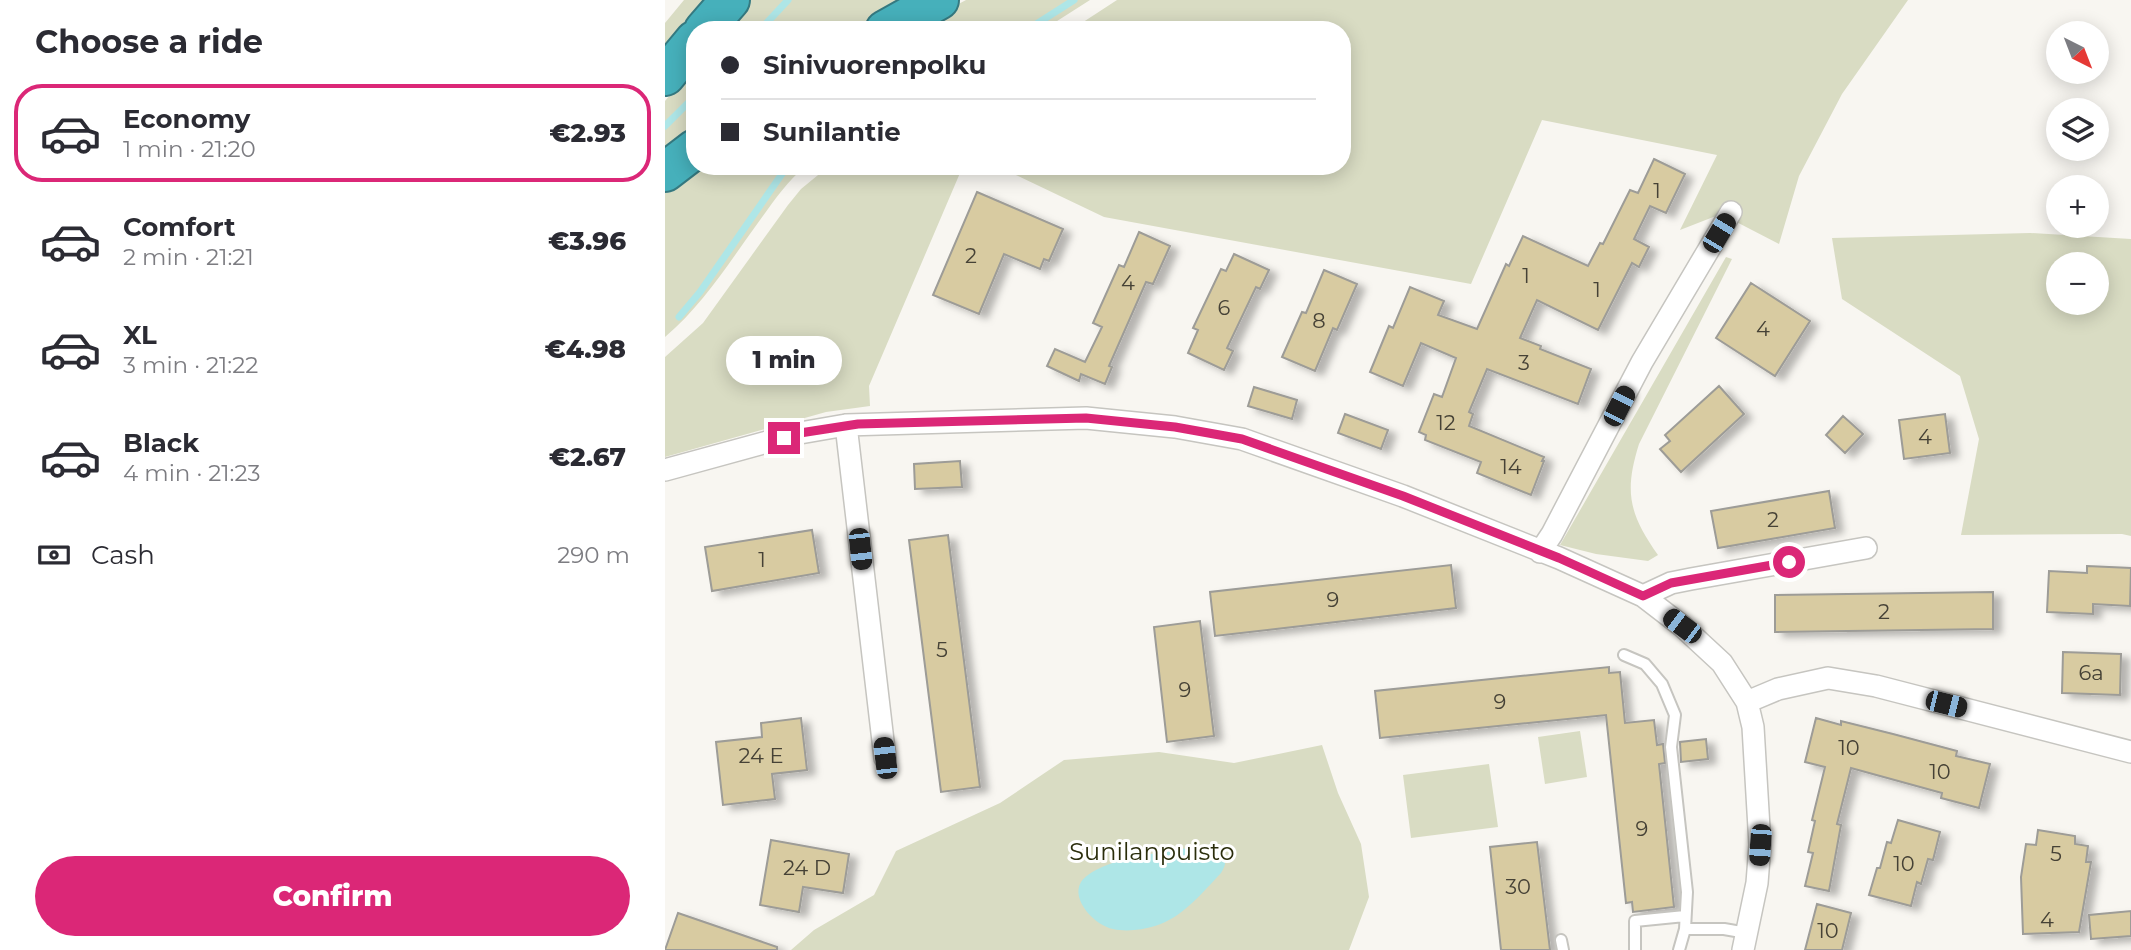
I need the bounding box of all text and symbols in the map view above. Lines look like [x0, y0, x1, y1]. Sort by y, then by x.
north arrow [2046, 21, 2109, 84]
map controls [2046, 21, 2109, 315]
text: Choose a ride [35, 22, 263, 61]
text: Sinivuorenpolku [763, 49, 986, 81]
button: layers [2046, 98, 2109, 161]
icon: car [39, 102, 102, 165]
text: Economy [123, 103, 250, 135]
text: Sunilantie [763, 116, 901, 148]
text: €2.93 [549, 117, 626, 149]
text: 1 min · 21:20 [123, 135, 256, 163]
button: + [2046, 175, 2109, 238]
house number: 1 [1653, 178, 1661, 203]
icon: car [39, 210, 102, 273]
car [1700, 210, 1739, 256]
text: Comfort [123, 211, 235, 243]
text: €3.96 [548, 225, 626, 257]
text: 2 min · 21:21 [123, 243, 254, 271]
house number: 2 [965, 243, 977, 268]
button: − [2046, 252, 2109, 315]
house number: 1 [1522, 263, 1530, 288]
house number: 4 [1121, 270, 1135, 295]
house number: 1 [1593, 277, 1601, 302]
house number: 6 [1218, 295, 1231, 320]
house number: 8 [1312, 308, 1326, 333]
house number: 4 [1756, 316, 1770, 341]
icon: car [39, 318, 102, 381]
text: XL [123, 319, 157, 351]
text: €4.98 [545, 333, 626, 365]
callout: 1 min [726, 336, 842, 386]
text: 1 min [752, 346, 816, 374]
house number: 3 [1518, 350, 1530, 375]
text: 3 min · 21:22 [123, 351, 258, 379]
car [1601, 383, 1638, 429]
house number: 12 [1436, 410, 1456, 435]
route end [768, 422, 800, 454]
house number: 4 [1918, 424, 1932, 449]
icon: car [39, 426, 102, 489]
text: Black [123, 427, 199, 459]
text: €2.67 [549, 441, 626, 473]
house number: 14 [1500, 454, 1522, 479]
text: 4 min · 21:23 [123, 459, 261, 487]
house number: 2 [1767, 507, 1779, 532]
car [848, 527, 873, 571]
icon: cash [35, 536, 73, 574]
text: Cash [91, 539, 155, 571]
text: 290 m [557, 541, 630, 569]
route start [1773, 546, 1805, 578]
house number: 1 [758, 547, 766, 572]
house number: 9 [1327, 587, 1339, 612]
house number: 2 [1878, 599, 1890, 624]
car [1659, 605, 1706, 647]
house number: 5 [936, 637, 948, 662]
house number: 6a [2078, 660, 2104, 685]
house number: 9 [1179, 677, 1191, 702]
house number: 9 [1494, 689, 1506, 714]
car [1924, 689, 1969, 719]
house number: 10 [1838, 735, 1860, 760]
car [873, 736, 898, 780]
house number: 24 E [739, 743, 783, 768]
house number: 10 [1929, 759, 1951, 784]
house number: 9 [1636, 816, 1648, 841]
car [1749, 823, 1772, 867]
park label: Sunilanpuisto [1069, 837, 1235, 866]
house number: 5 [2050, 841, 2062, 866]
house number: 10 [1893, 851, 1915, 876]
house number: 24 D [783, 855, 831, 880]
button: Confirm [35, 856, 630, 936]
house number: 30 [1505, 874, 1531, 899]
house number: 4 [2040, 907, 2054, 932]
house number: 10 [1817, 918, 1839, 943]

